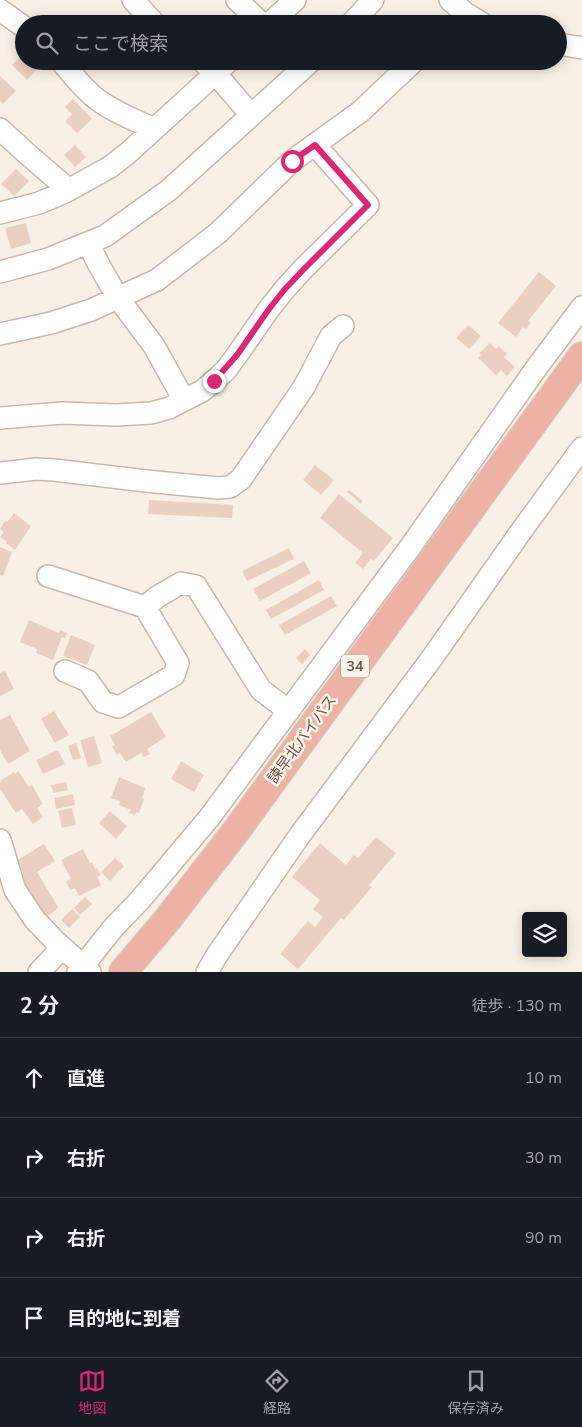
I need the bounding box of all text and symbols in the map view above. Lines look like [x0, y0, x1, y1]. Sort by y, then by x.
search box [15, 15, 567, 70]
icon: search [33, 29, 61, 57]
text: ここで検索 [73, 31, 168, 57]
route start [281, 150, 304, 173]
route end [203, 370, 226, 393]
road number: 34 [341, 654, 369, 678]
street label: 諫早北バイパス [263, 691, 341, 787]
map controls [522, 912, 567, 957]
button: layers [522, 912, 567, 957]
text: 2 分 [20, 992, 59, 1020]
text: 徒歩 · 130 m [472, 995, 562, 1017]
icon: ahead [20, 1064, 48, 1092]
text: 直進 [67, 1066, 105, 1092]
text: 10 m [525, 1067, 562, 1089]
icon: right [20, 1144, 48, 1172]
text: 右折 [67, 1146, 105, 1172]
text: 30 m [525, 1147, 562, 1169]
icon: right [20, 1224, 48, 1252]
text: 右折 [67, 1226, 105, 1252]
text: 90 m [525, 1227, 562, 1249]
icon: arrive [20, 1304, 48, 1332]
text: 目的地に到着 [67, 1306, 181, 1332]
tab: 地図 [78, 1367, 106, 1418]
tab: 経路 [263, 1367, 291, 1418]
tab: 保存済み [448, 1367, 504, 1418]

